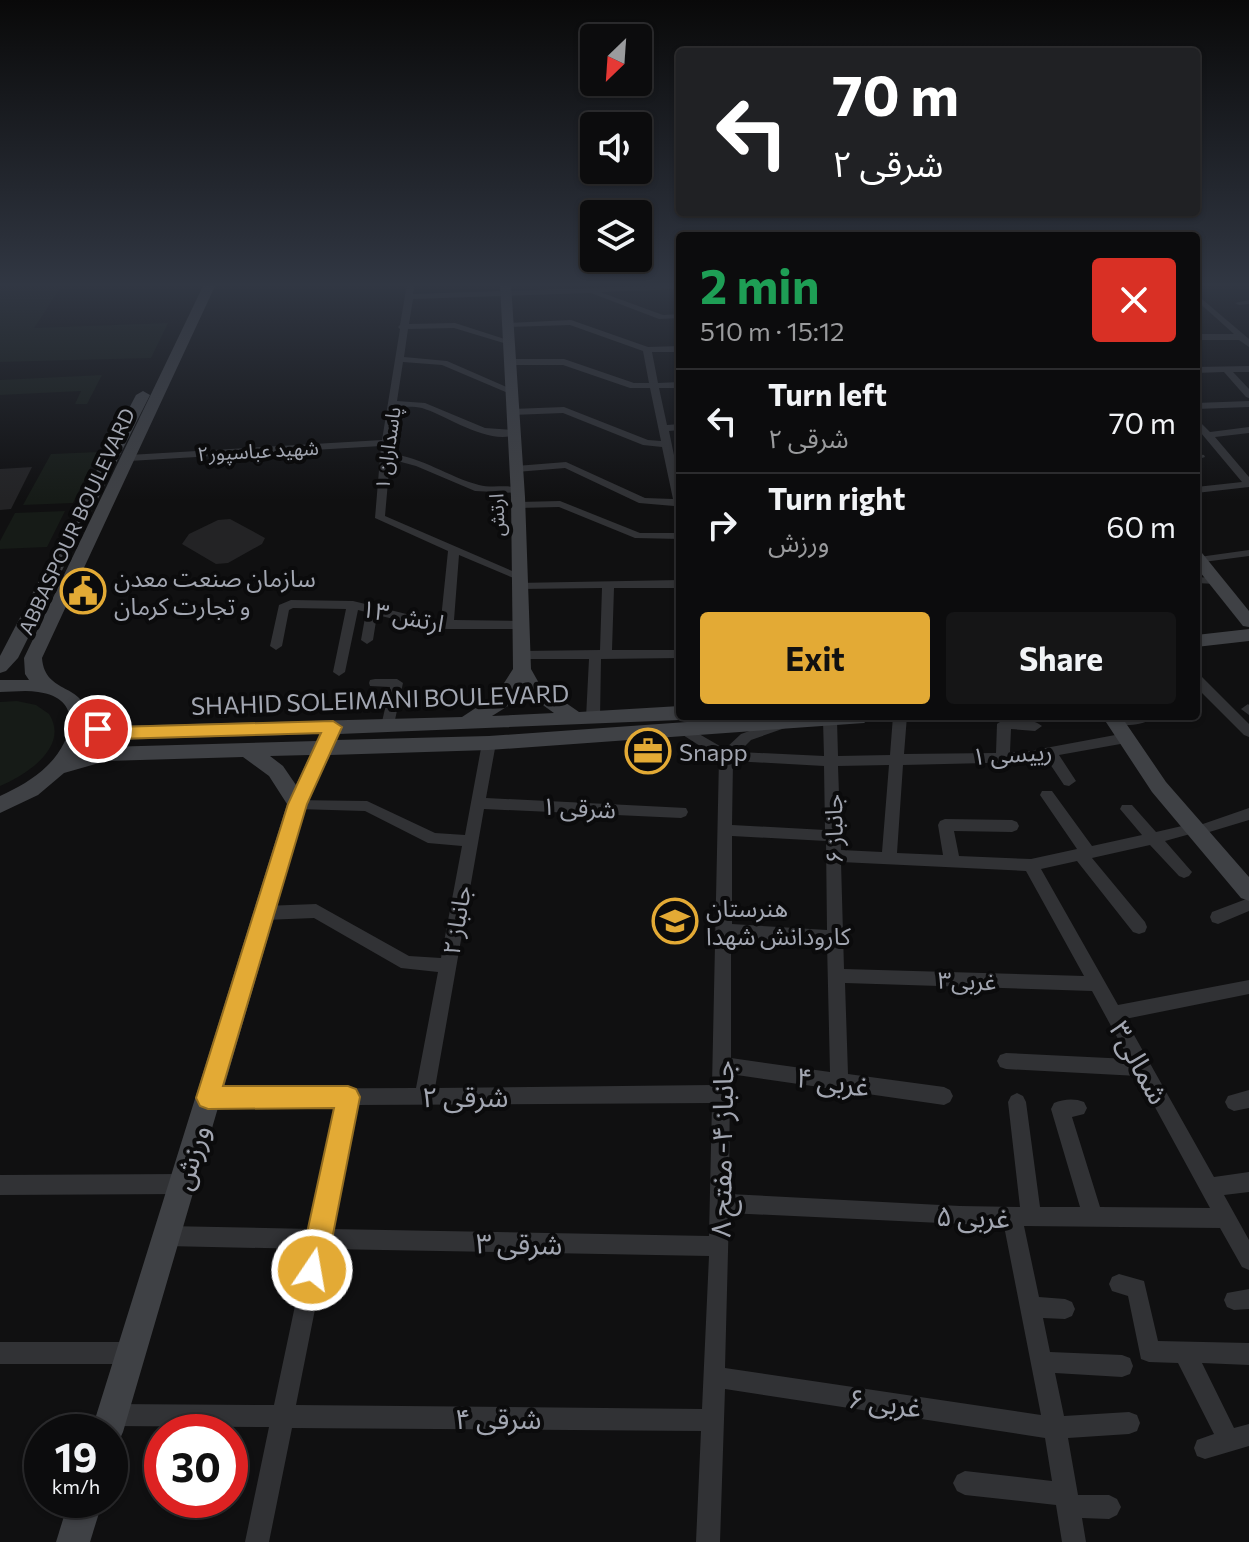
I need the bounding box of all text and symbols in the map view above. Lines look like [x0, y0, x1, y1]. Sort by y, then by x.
north arrow [580, 24, 652, 96]
map controls [580, 24, 652, 272]
text: 70 m [832, 59, 959, 128]
icon: left [700, 80, 804, 184]
button: sound [580, 112, 652, 184]
text: شرقی ۲ [832, 140, 943, 184]
button: layers [580, 200, 652, 272]
text: 2 min [700, 255, 820, 314]
button: close [1092, 258, 1176, 342]
text: 510 m · 15:12 [700, 315, 845, 346]
text: Turn left [768, 375, 887, 412]
icon: left [700, 399, 744, 443]
text: 70 m [1109, 403, 1176, 440]
street label: ABBASPOUR BOULEVARD [13, 404, 139, 638]
street label: پاسداران ۱ [369, 405, 407, 491]
text: شرقی ۲ [768, 422, 849, 453]
street label: شهید عباسپور۲ [197, 435, 320, 467]
text: Turn right [768, 479, 905, 516]
street label: ارتش [483, 493, 510, 537]
icon: right [700, 503, 744, 547]
text: 60 m [1106, 507, 1176, 544]
text: ورزش [768, 526, 829, 557]
place label: سازمان صنعت معدن و تجارت کرمان [114, 563, 316, 621]
public building icon: سازمان صنعت معدن و تجارت کرمان [59, 567, 107, 615]
street label: ارتش ۱۳ [359, 593, 447, 638]
button: Exit [700, 612, 930, 704]
button: Share [946, 612, 1176, 704]
street label: SHAHID SOLEIMANI BOULEVARD [190, 678, 570, 720]
pin [64, 695, 132, 763]
icon: arrive [76, 707, 120, 751]
office icon: Snapp [624, 727, 672, 775]
street label: رییسی ۱ [971, 736, 1053, 771]
place label: Snapp [679, 737, 748, 766]
street label: شرقی ۱ [541, 791, 617, 824]
street label: جانباز ۶ [818, 794, 849, 864]
street label: جانباز ۲ [436, 883, 477, 957]
place label: هنرستان کارودانش شهدا [706, 893, 852, 951]
school or university icon: هنرستان کارودانش شهدا [651, 897, 699, 945]
street label: غربی۳ [937, 964, 997, 997]
street label: شمالی۳ [1102, 1014, 1177, 1110]
street label: غربی ۴ [794, 1059, 872, 1104]
street label: جانباز ۴- مفتح ۸ [702, 1060, 745, 1238]
street label: شرقی ۲ [422, 1079, 508, 1114]
street label: ورزش [164, 1120, 217, 1194]
street label: غربی ۵ [935, 1198, 1011, 1235]
street label: شرقی ۳ [475, 1225, 563, 1262]
position arrow [270, 1228, 354, 1312]
street label: غربی ۶ [846, 1380, 924, 1425]
street label: شرقی ۴ [455, 1401, 541, 1436]
speed limit sign: 30 [144, 1414, 248, 1518]
text: 19 [55, 1431, 97, 1480]
text: km/h [52, 1474, 100, 1498]

